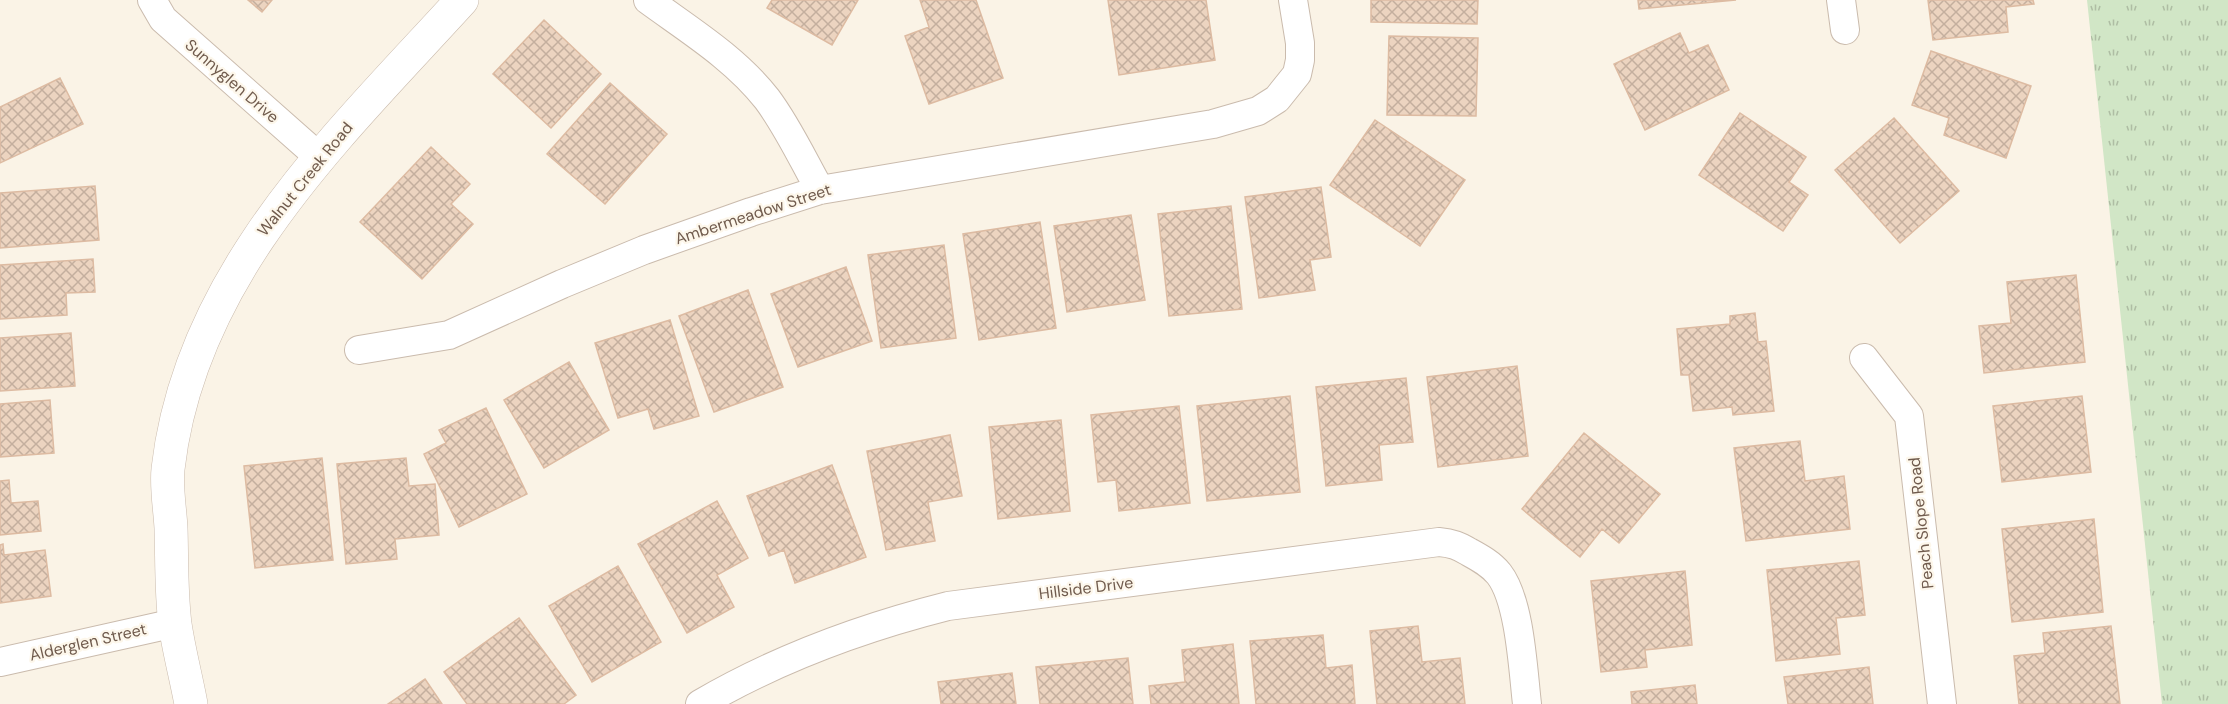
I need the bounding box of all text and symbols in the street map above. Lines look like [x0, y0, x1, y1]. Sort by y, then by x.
street label: Sunnyglen Drive [181, 34, 283, 128]
street label: Walnut Creek Road [253, 118, 357, 240]
street label: Ambermeadow Street [672, 179, 834, 249]
street label: Peach Slope Road [1904, 456, 1938, 590]
street label: Hillside Drive [1038, 572, 1134, 604]
street label: Alderglen Street [27, 618, 149, 666]

